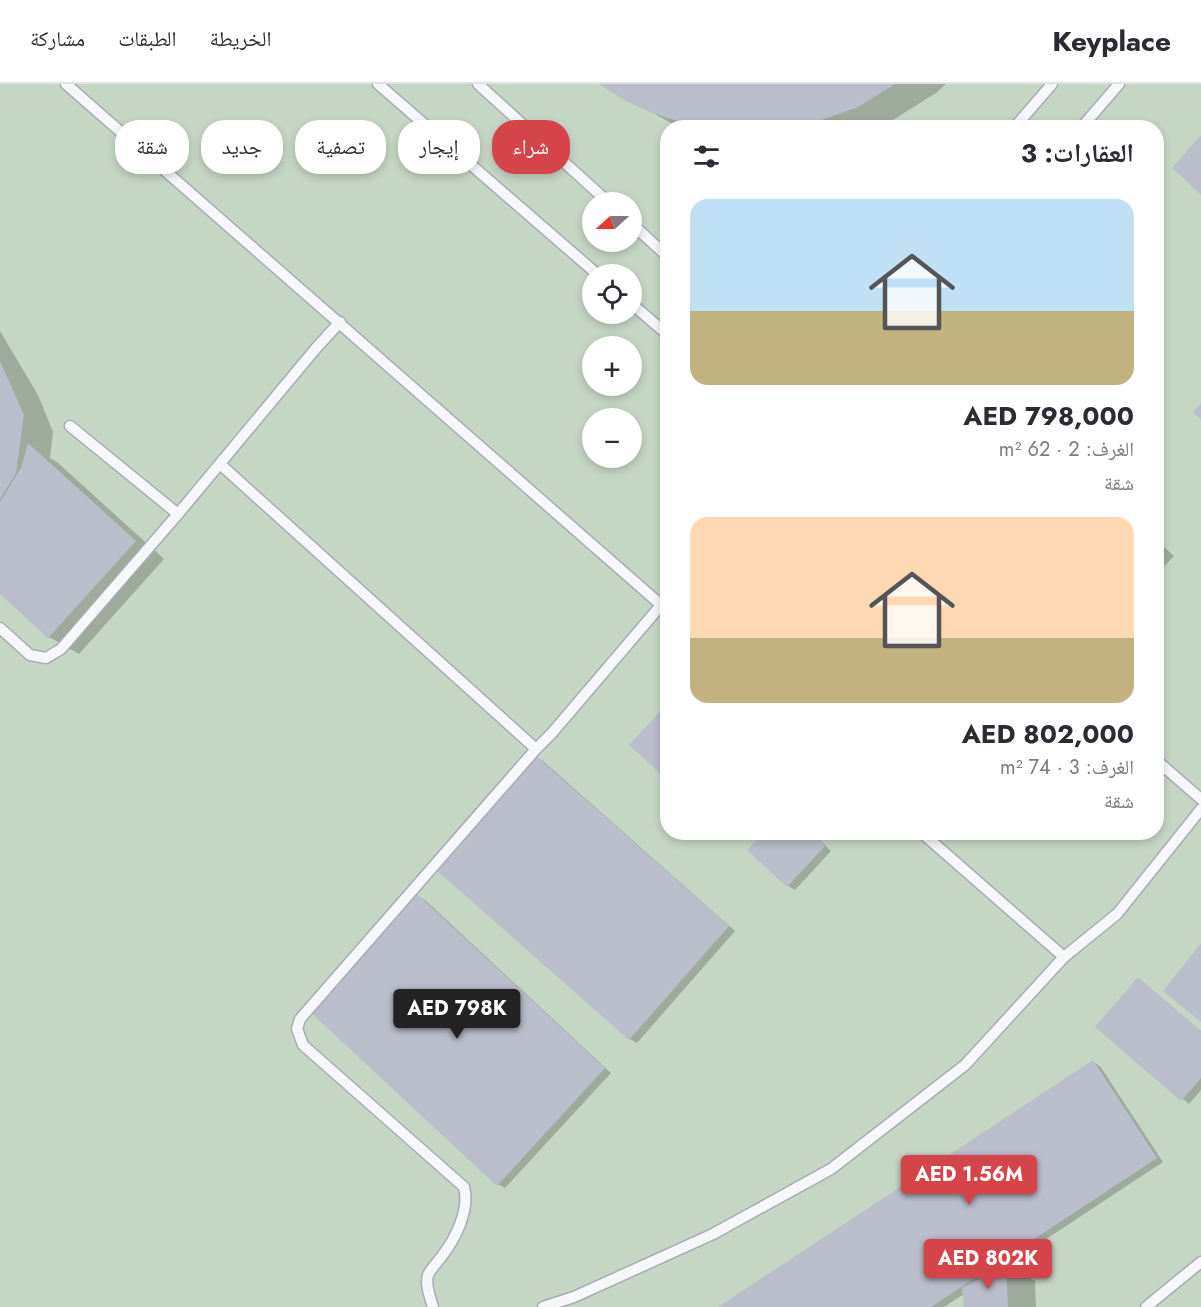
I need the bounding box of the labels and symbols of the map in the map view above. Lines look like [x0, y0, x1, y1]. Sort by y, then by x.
north arrow [582, 192, 642, 252]
pin: AED 798K [395, 989, 519, 1040]
pin: AED 1.56M [900, 1155, 1038, 1206]
pin: AED 802K [926, 1239, 1050, 1290]

